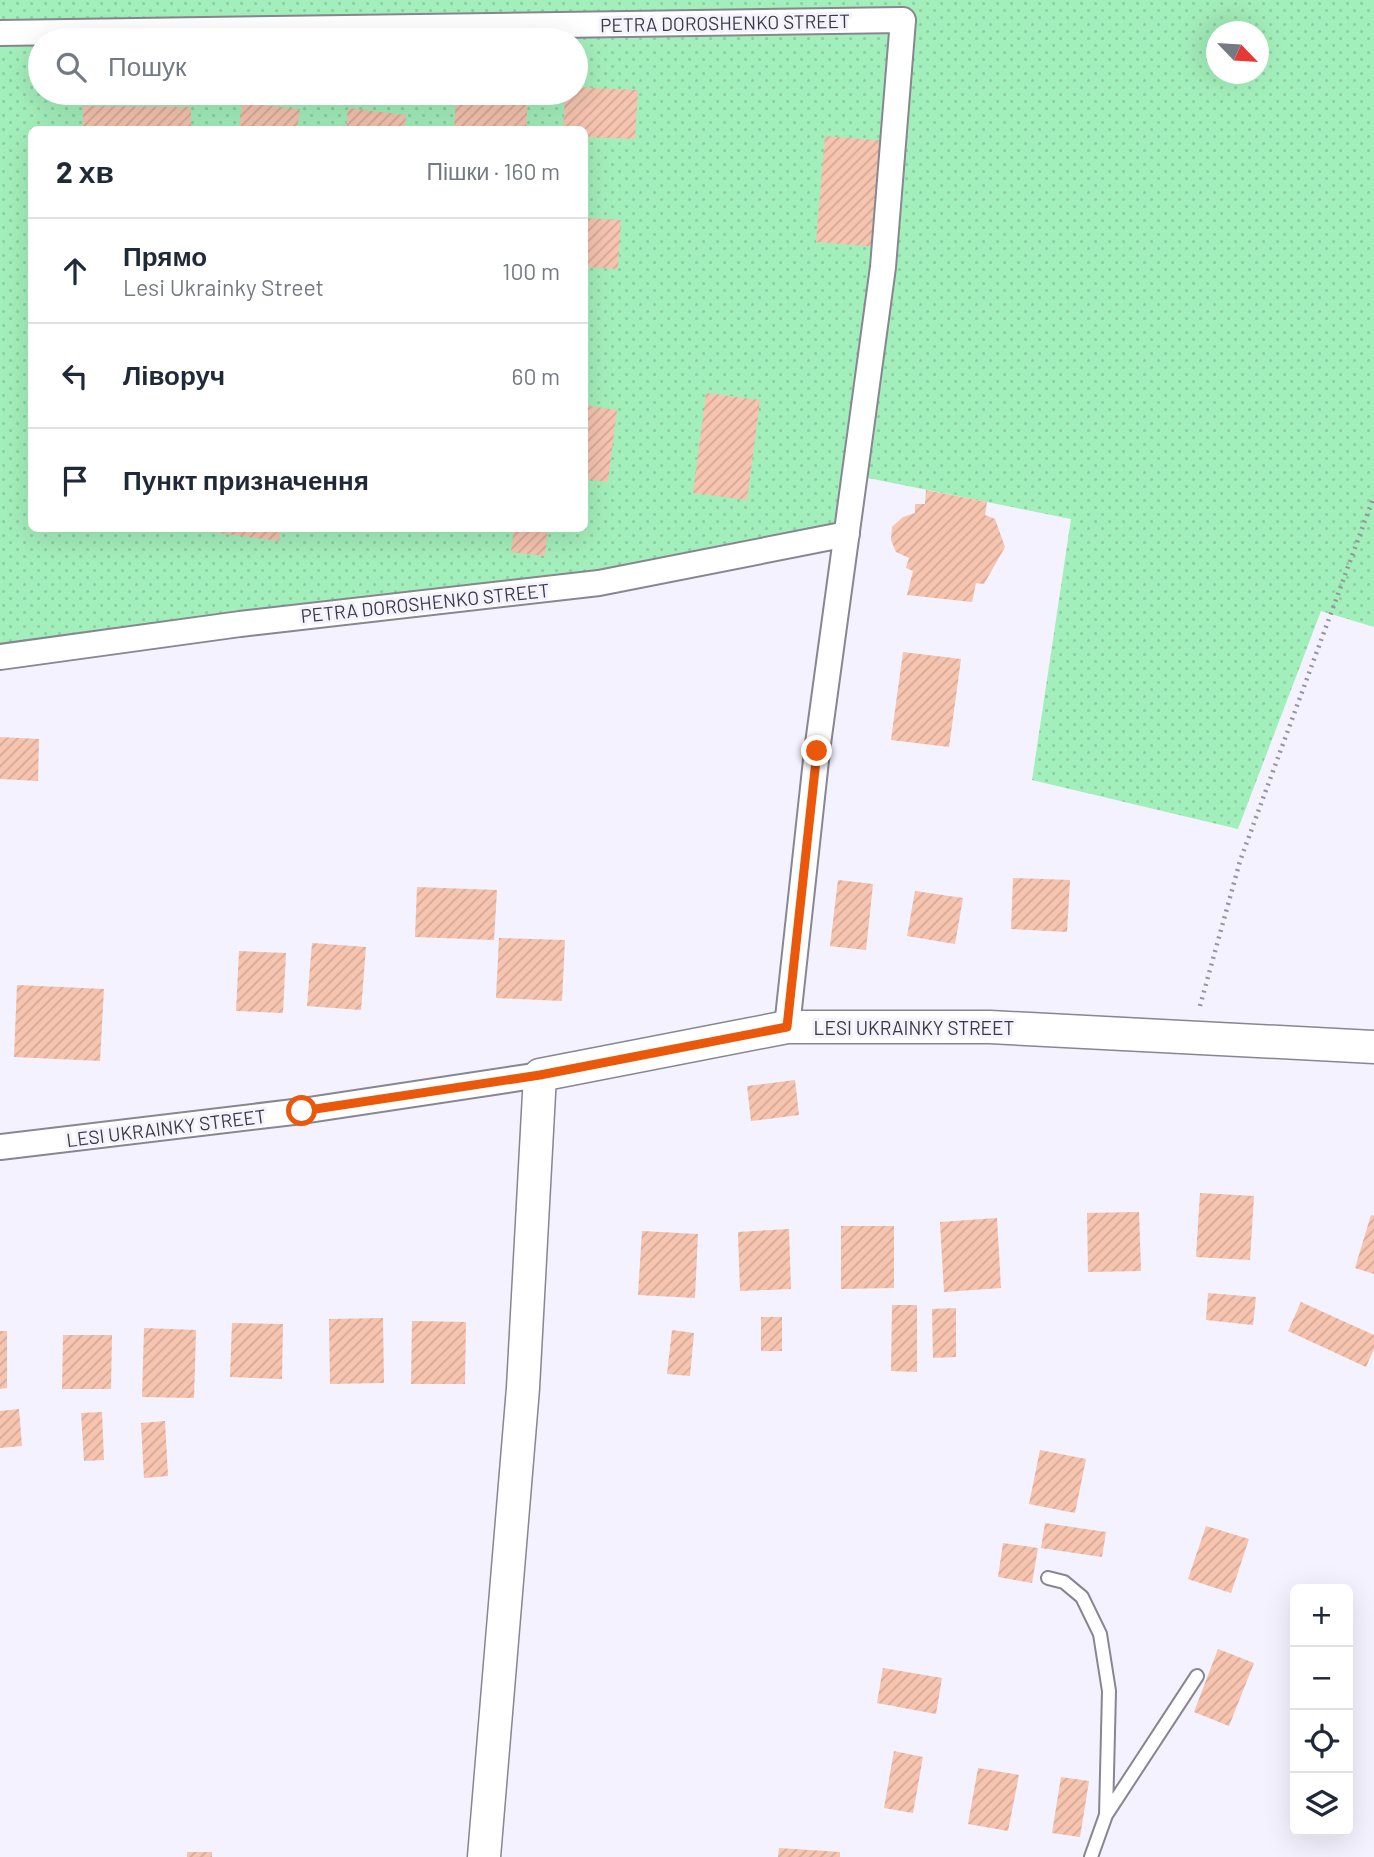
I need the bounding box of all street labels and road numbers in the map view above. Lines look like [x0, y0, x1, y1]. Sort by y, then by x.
street label: PETRA DOROSHENKO STREET [600, 9, 850, 36]
street label: PETRA DOROSHENKO STREET [299, 578, 550, 627]
street label: LESI UKRAINKY STREET [814, 1016, 1014, 1039]
street label: LESI UKRAINKY STREET [65, 1104, 267, 1151]

